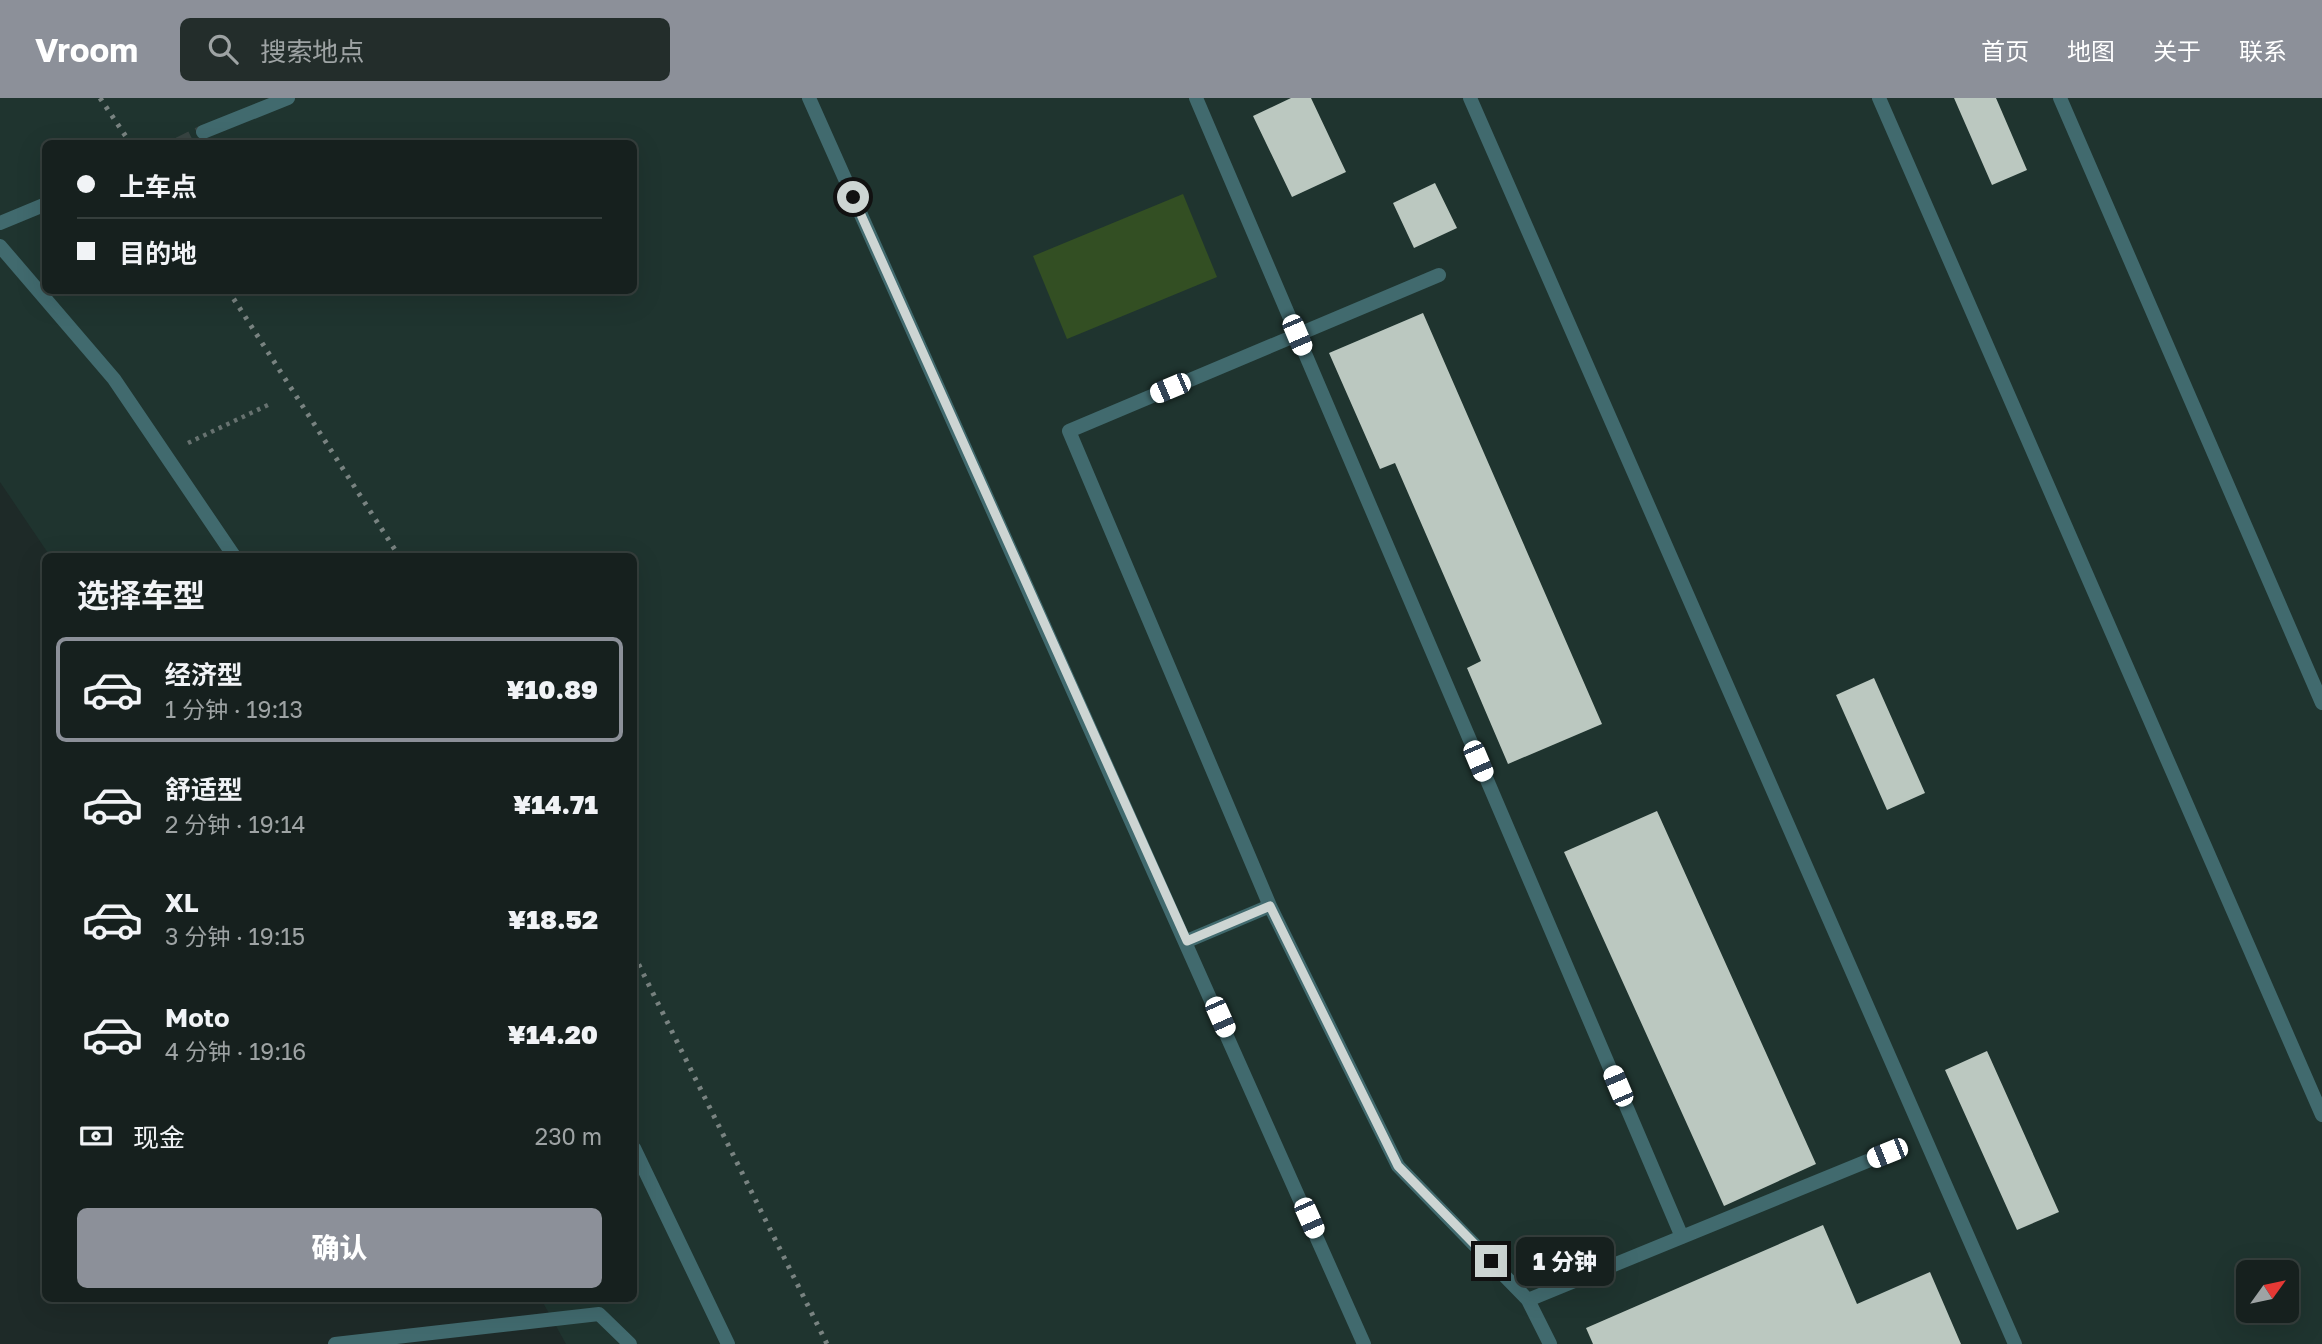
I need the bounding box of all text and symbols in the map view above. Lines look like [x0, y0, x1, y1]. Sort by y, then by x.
search box [180, 18, 670, 81]
text: Vroom [35, 30, 138, 69]
icon: search [204, 30, 242, 68]
text: 搜索地点 [260, 36, 364, 67]
text: 首页 [1981, 36, 2029, 65]
text: 地图 [2067, 36, 2115, 65]
text: 关于 [2153, 36, 2201, 65]
text: 联系 [2239, 36, 2287, 65]
text: 上车点 [119, 171, 197, 202]
route start [837, 181, 869, 213]
text: 目的地 [119, 238, 197, 269]
car [1280, 312, 1315, 358]
car [1147, 370, 1194, 406]
text: 选择车型 [77, 576, 205, 614]
icon: car [81, 658, 144, 721]
text: 经济型 [165, 659, 243, 690]
text: ¥10.89 [506, 674, 598, 705]
text: 1 分钟 · 19:13 [165, 695, 303, 723]
car [1461, 738, 1496, 784]
icon: car [81, 773, 144, 836]
text: 舒适型 [165, 774, 243, 805]
text: ¥14.71 [513, 789, 598, 820]
text: 2 分钟 · 19:14 [165, 810, 306, 838]
text: XL [165, 887, 199, 918]
icon: car [81, 888, 144, 951]
text: ¥18.52 [508, 904, 598, 935]
text: 3 分钟 · 19:15 [165, 922, 305, 950]
car [1202, 994, 1239, 1040]
text: Moto [165, 1002, 230, 1033]
icon: car [81, 1003, 144, 1066]
text: ¥14.20 [508, 1019, 598, 1050]
text: 4 分钟 · 19:16 [165, 1037, 306, 1065]
car [1601, 1063, 1636, 1109]
icon: cash [77, 1117, 115, 1155]
text: 现金 [133, 1122, 185, 1153]
text: 230 m [535, 1122, 602, 1150]
car [1864, 1135, 1911, 1171]
car [1291, 1195, 1328, 1241]
button: 确认 [77, 1208, 602, 1288]
callout: 1 分钟 [1516, 1236, 1614, 1286]
route end [1475, 1245, 1507, 1277]
text: 1 分钟 [1533, 1247, 1597, 1275]
north arrow [2236, 1260, 2300, 1323]
map controls [2236, 1260, 2299, 1323]

